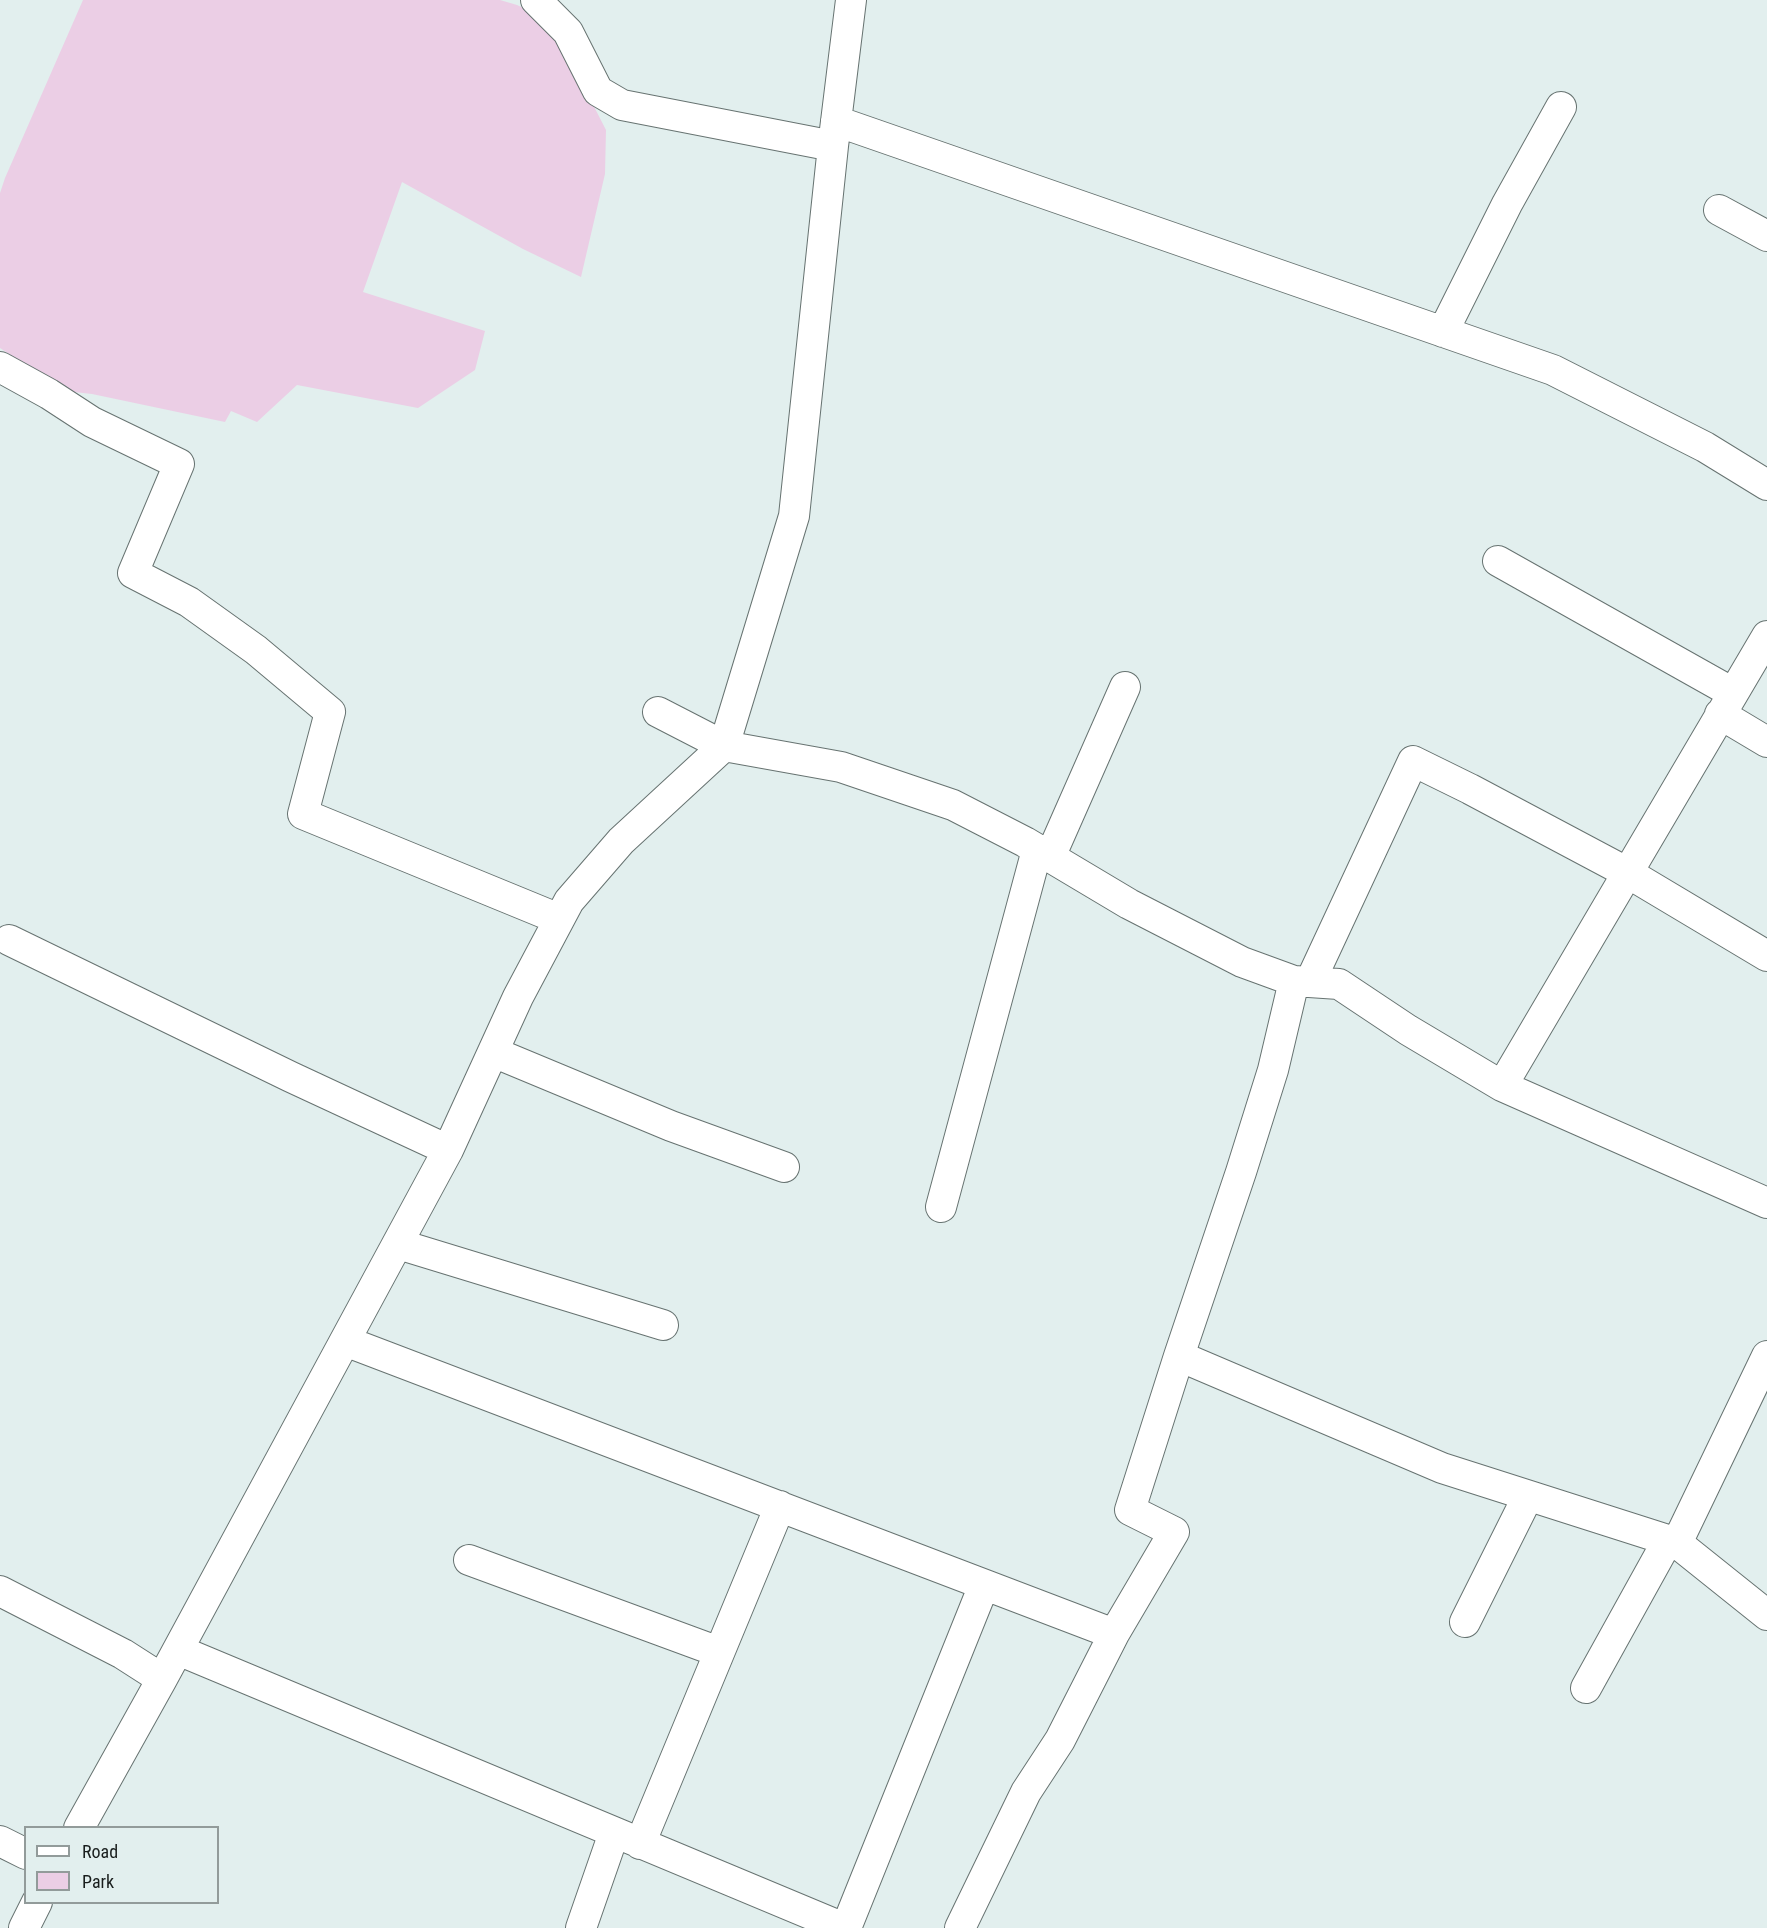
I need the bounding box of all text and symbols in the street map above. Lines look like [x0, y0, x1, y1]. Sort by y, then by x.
legend [24, 1826, 219, 1904]
text: Road [82, 1841, 118, 1862]
text: Park [82, 1871, 114, 1892]

